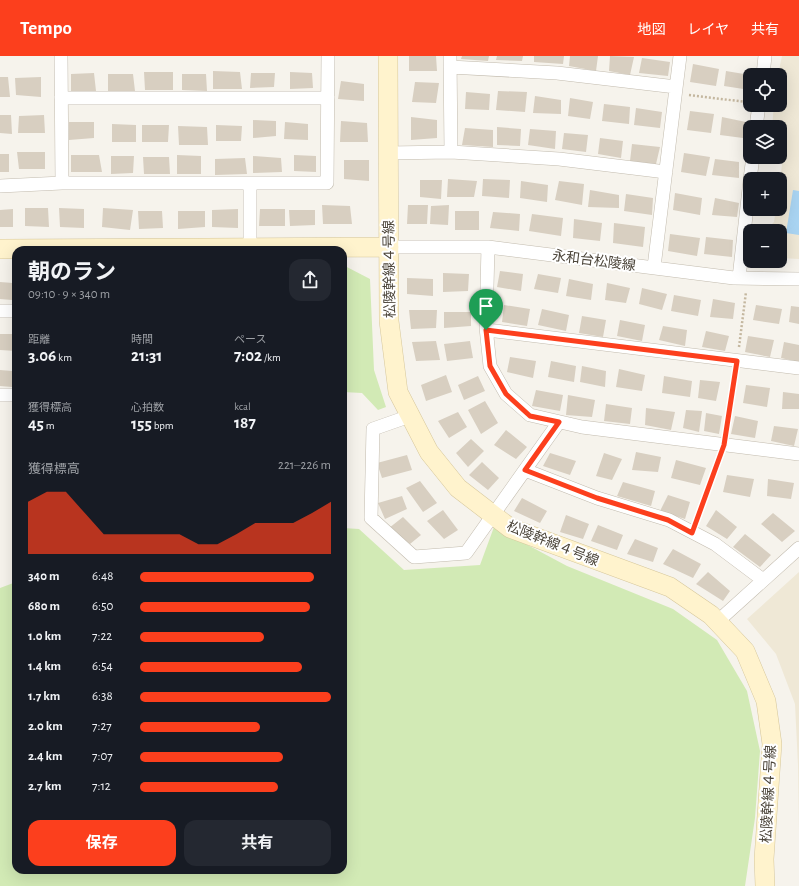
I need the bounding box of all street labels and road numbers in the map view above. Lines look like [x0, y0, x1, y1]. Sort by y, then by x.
street label: 松陵幹線４号線 [381, 220, 398, 318]
street label: 永和台松陵線 [551, 247, 637, 273]
street label: 松陵幹線４号線 [505, 518, 601, 569]
street label: 松陵幹線４号線 [758, 745, 779, 843]

